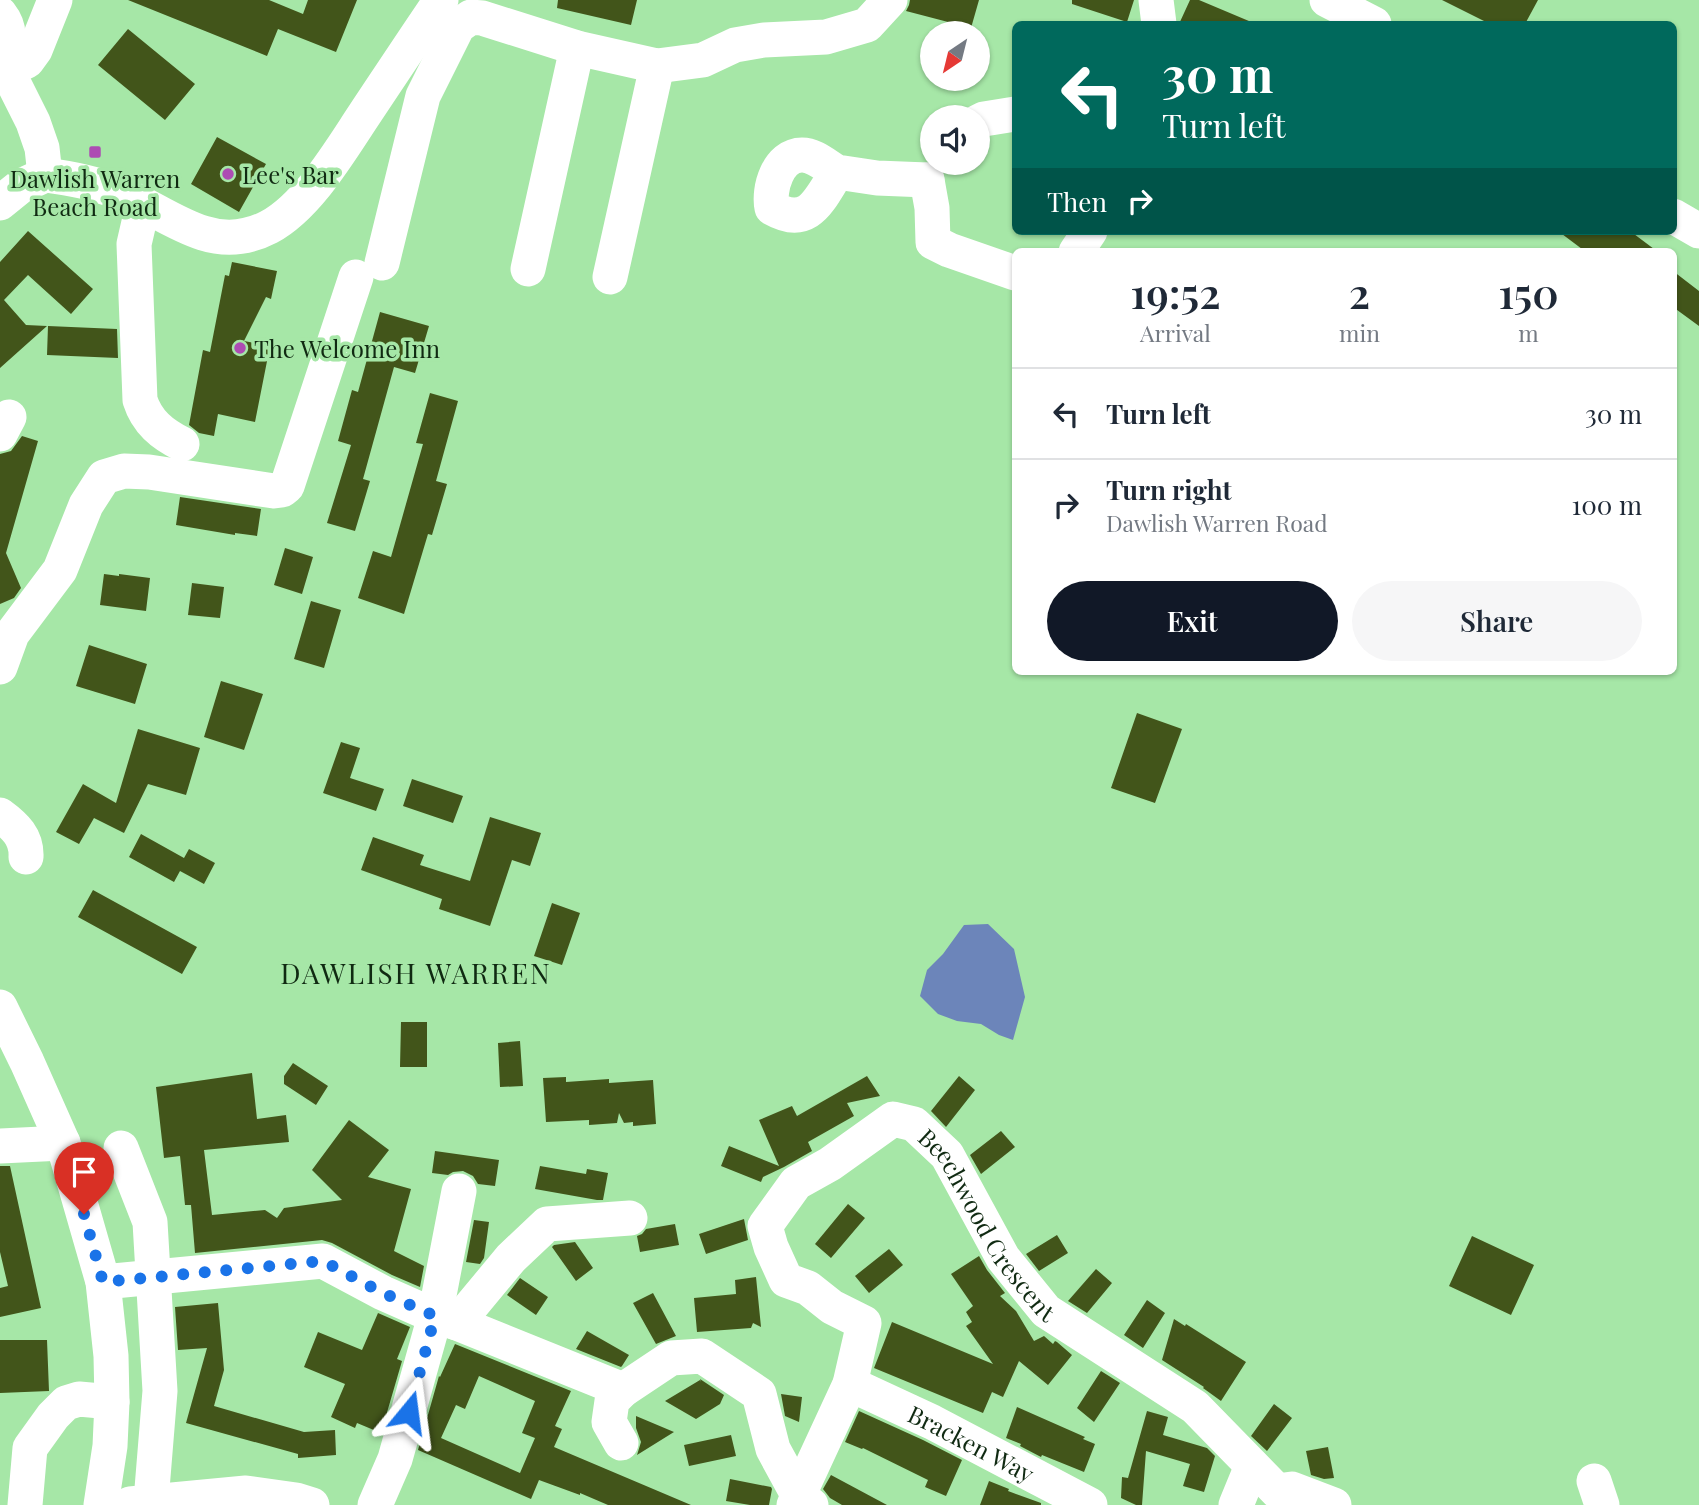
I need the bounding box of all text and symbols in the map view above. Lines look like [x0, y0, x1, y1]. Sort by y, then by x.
north arrow [920, 21, 990, 91]
map controls [920, 21, 990, 175]
text: 30 m [1162, 40, 1273, 105]
icon: left [1047, 49, 1138, 140]
text: Turn left [1162, 103, 1286, 146]
button: sound [920, 105, 990, 175]
marker: Dawlish Warren Beach Road [87, 144, 103, 160]
place label: Lee's Bar [242, 158, 339, 190]
place label: Dawlish Warren Beach Road [10, 162, 180, 222]
marker: Lee's Bar [220, 166, 236, 182]
icon: right [1121, 182, 1159, 220]
text: Then [1047, 184, 1107, 219]
text: 19:52 [1130, 264, 1221, 320]
text: 2 [1349, 264, 1370, 320]
text: 150 [1498, 264, 1559, 320]
text: Arrival [1140, 317, 1211, 348]
text: min [1339, 317, 1380, 348]
text: m [1518, 317, 1539, 348]
place label: The Welcome Inn [254, 332, 440, 364]
marker: The Welcome Inn [232, 340, 248, 356]
icon: left [1047, 395, 1085, 433]
text: Turn left [1106, 396, 1211, 431]
text: 30 m [1585, 396, 1642, 431]
text: Turn right [1106, 472, 1232, 507]
icon: right [1047, 486, 1085, 524]
text: 100 m [1572, 487, 1642, 522]
text: Dawlish Warren Road [1106, 507, 1328, 538]
button: Exit [1047, 581, 1338, 661]
button: Share [1352, 581, 1642, 661]
district label: DAWLISH WARREN [280, 954, 552, 991]
street label: Beechwood Crescent [912, 1121, 1061, 1329]
pin [54, 1142, 114, 1214]
icon: arrive [65, 1153, 103, 1191]
position arrow [372, 1375, 446, 1449]
street label: Bracken Way [903, 1397, 1040, 1489]

